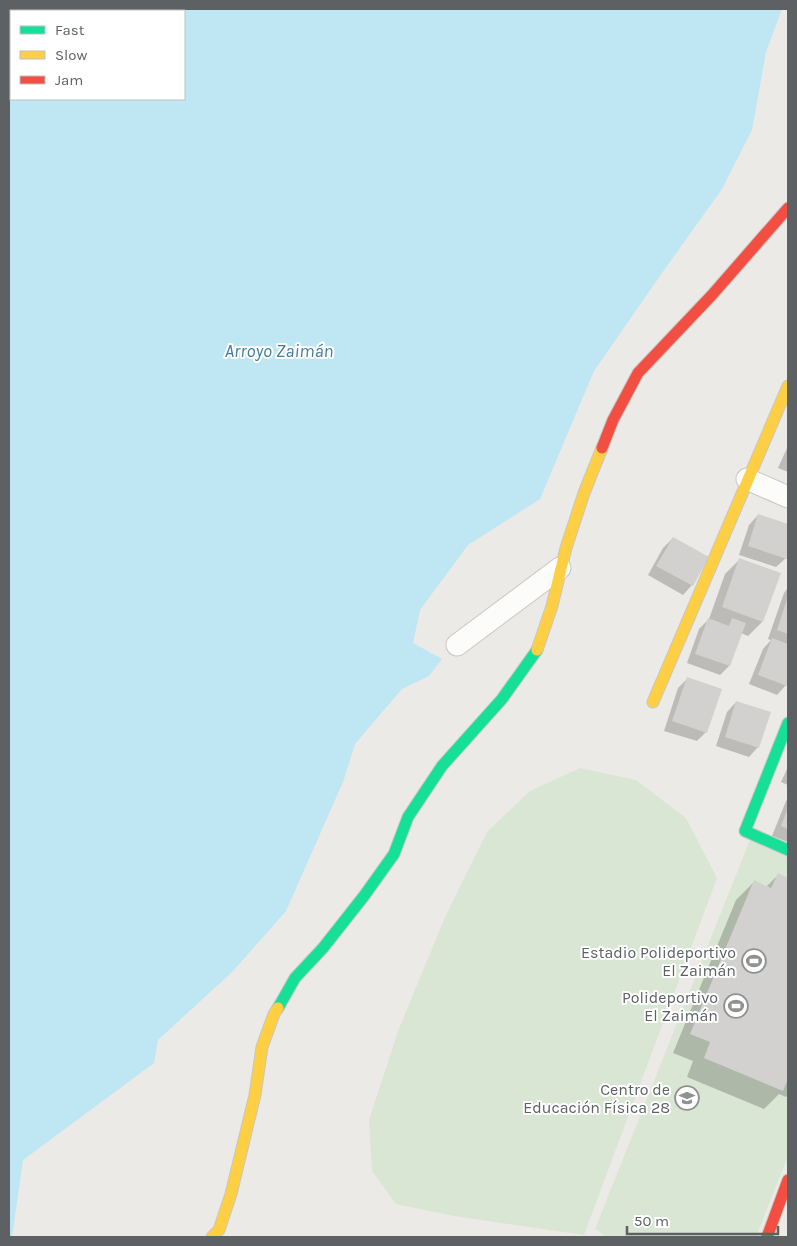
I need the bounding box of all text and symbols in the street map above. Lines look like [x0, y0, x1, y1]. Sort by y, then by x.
legend [10, 10, 185, 100]
text: Fast [55, 21, 85, 39]
text: Slow [55, 46, 87, 64]
text: Jam [55, 71, 83, 89]
water label: Arroyo Zaimán [225, 340, 333, 362]
place label: Estadio Polideportivo El Zaimán [581, 943, 736, 980]
sports icon: Estadio Polideportivo El Zaimán [741, 948, 767, 974]
place label: Polideportivo El Zaimán [622, 988, 718, 1025]
sports icon: Polideportivo El Zaimán [723, 993, 749, 1019]
place label: Centro de Educación Física 28 [523, 1080, 670, 1117]
school or university icon: Centro de Educación Física 28 [674, 1085, 700, 1111]
scale bar [627, 1204, 778, 1236]
text: 50 m [634, 1212, 669, 1230]

